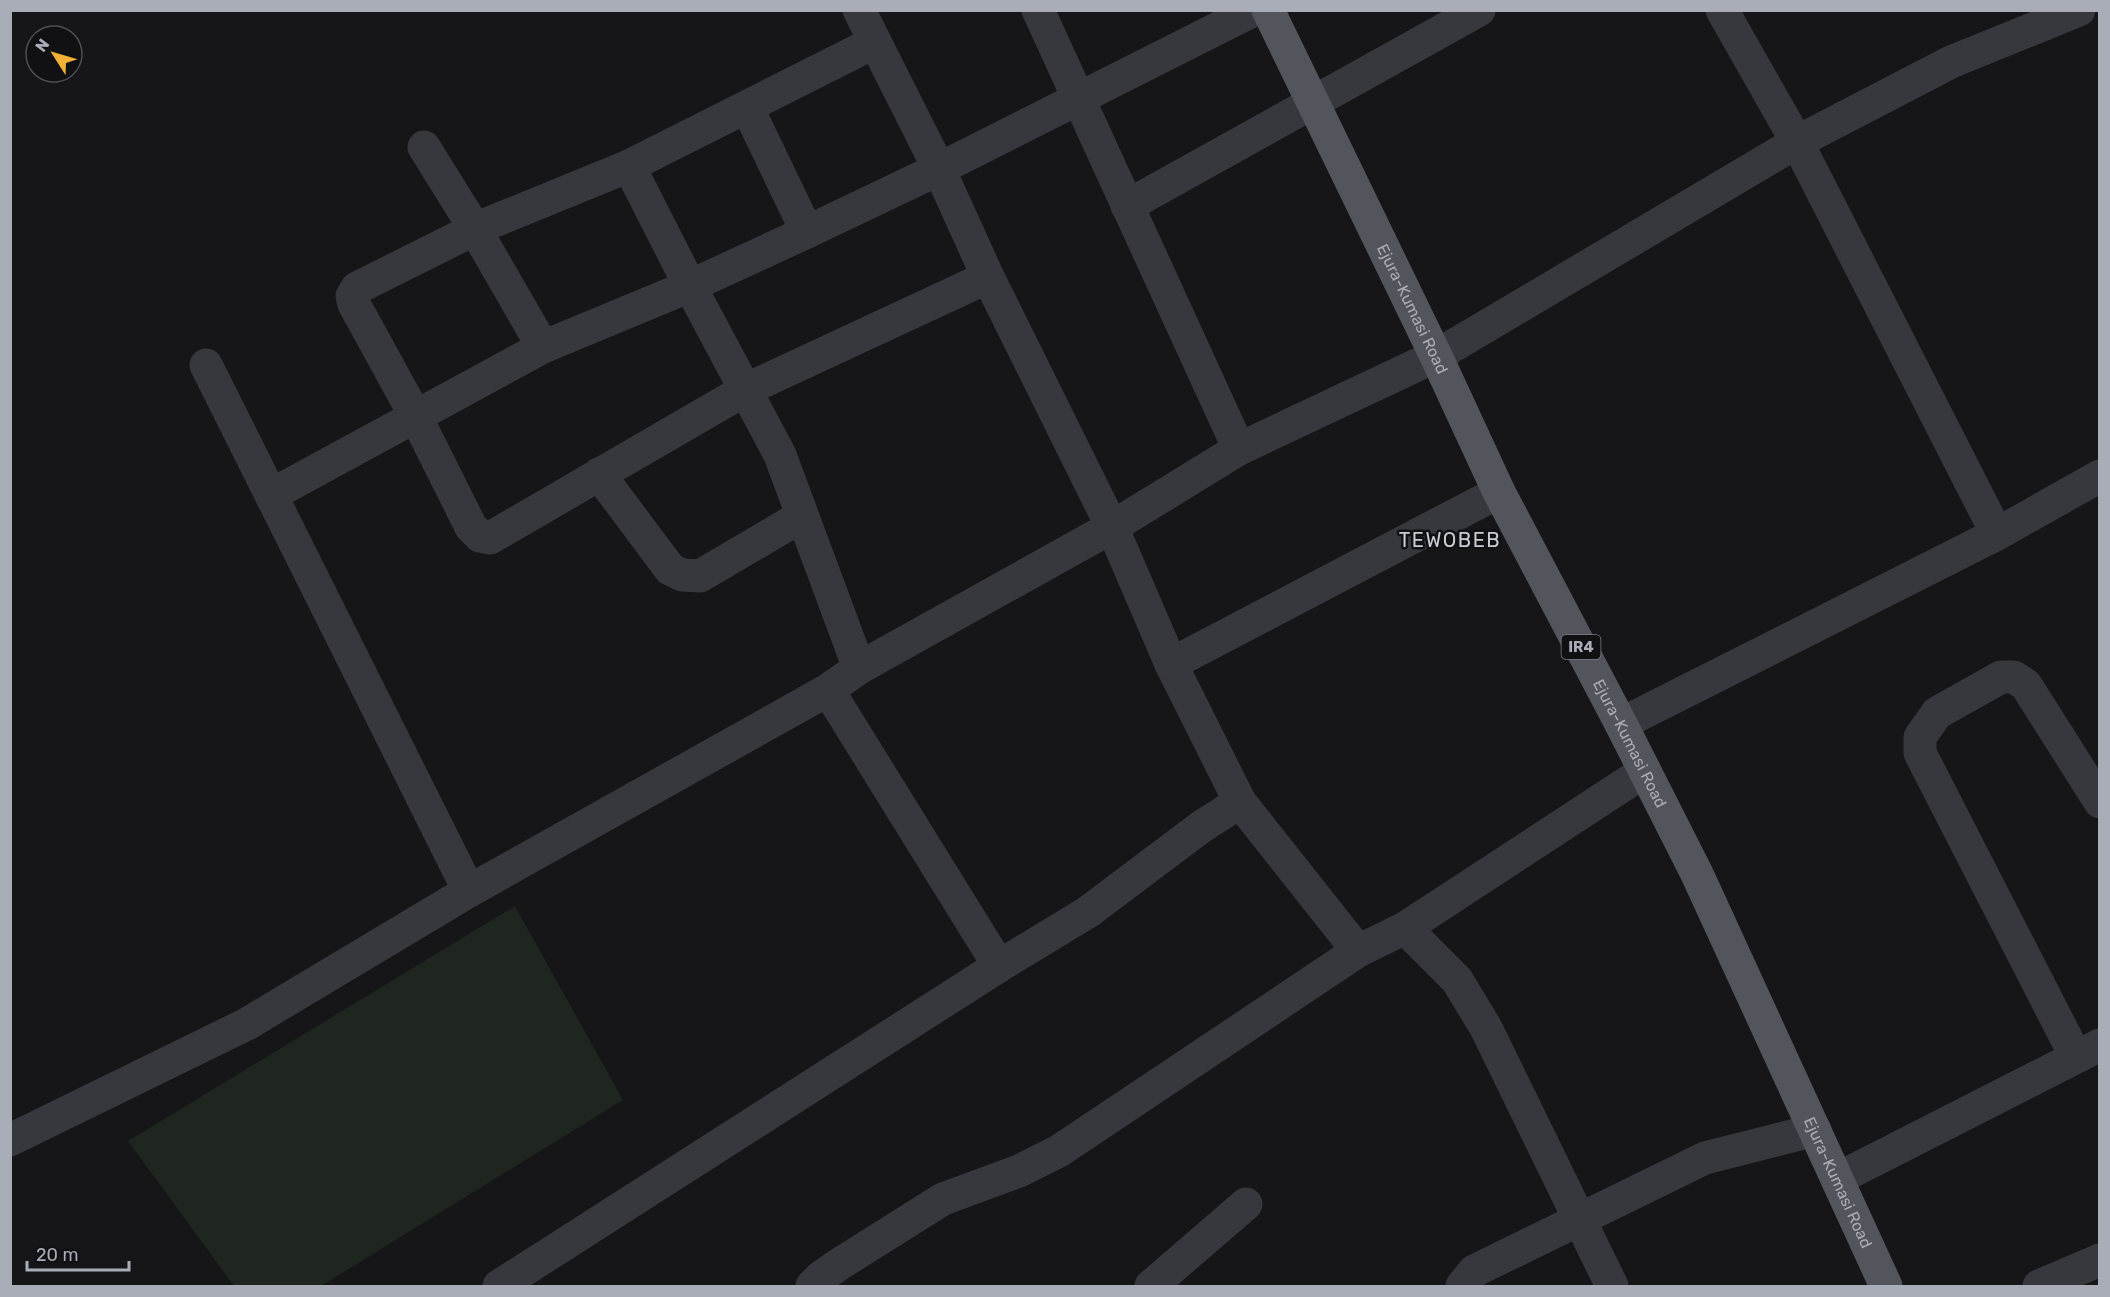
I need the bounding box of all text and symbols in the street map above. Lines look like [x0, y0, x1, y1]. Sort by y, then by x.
north arrow [24, 24, 84, 84]
text: N [31, 35, 53, 56]
street label: Ejura-Kumasi Road [1373, 241, 1452, 377]
district label: TEWOBEB [1399, 528, 1501, 552]
road number: IR4 [1562, 635, 1600, 659]
street label: Ejura-Kumasi Road [1590, 676, 1671, 811]
street label: Ejura-Kumasi Road [1800, 1114, 1877, 1251]
scale bar [27, 1234, 129, 1272]
text: 20 m [36, 1244, 78, 1266]

